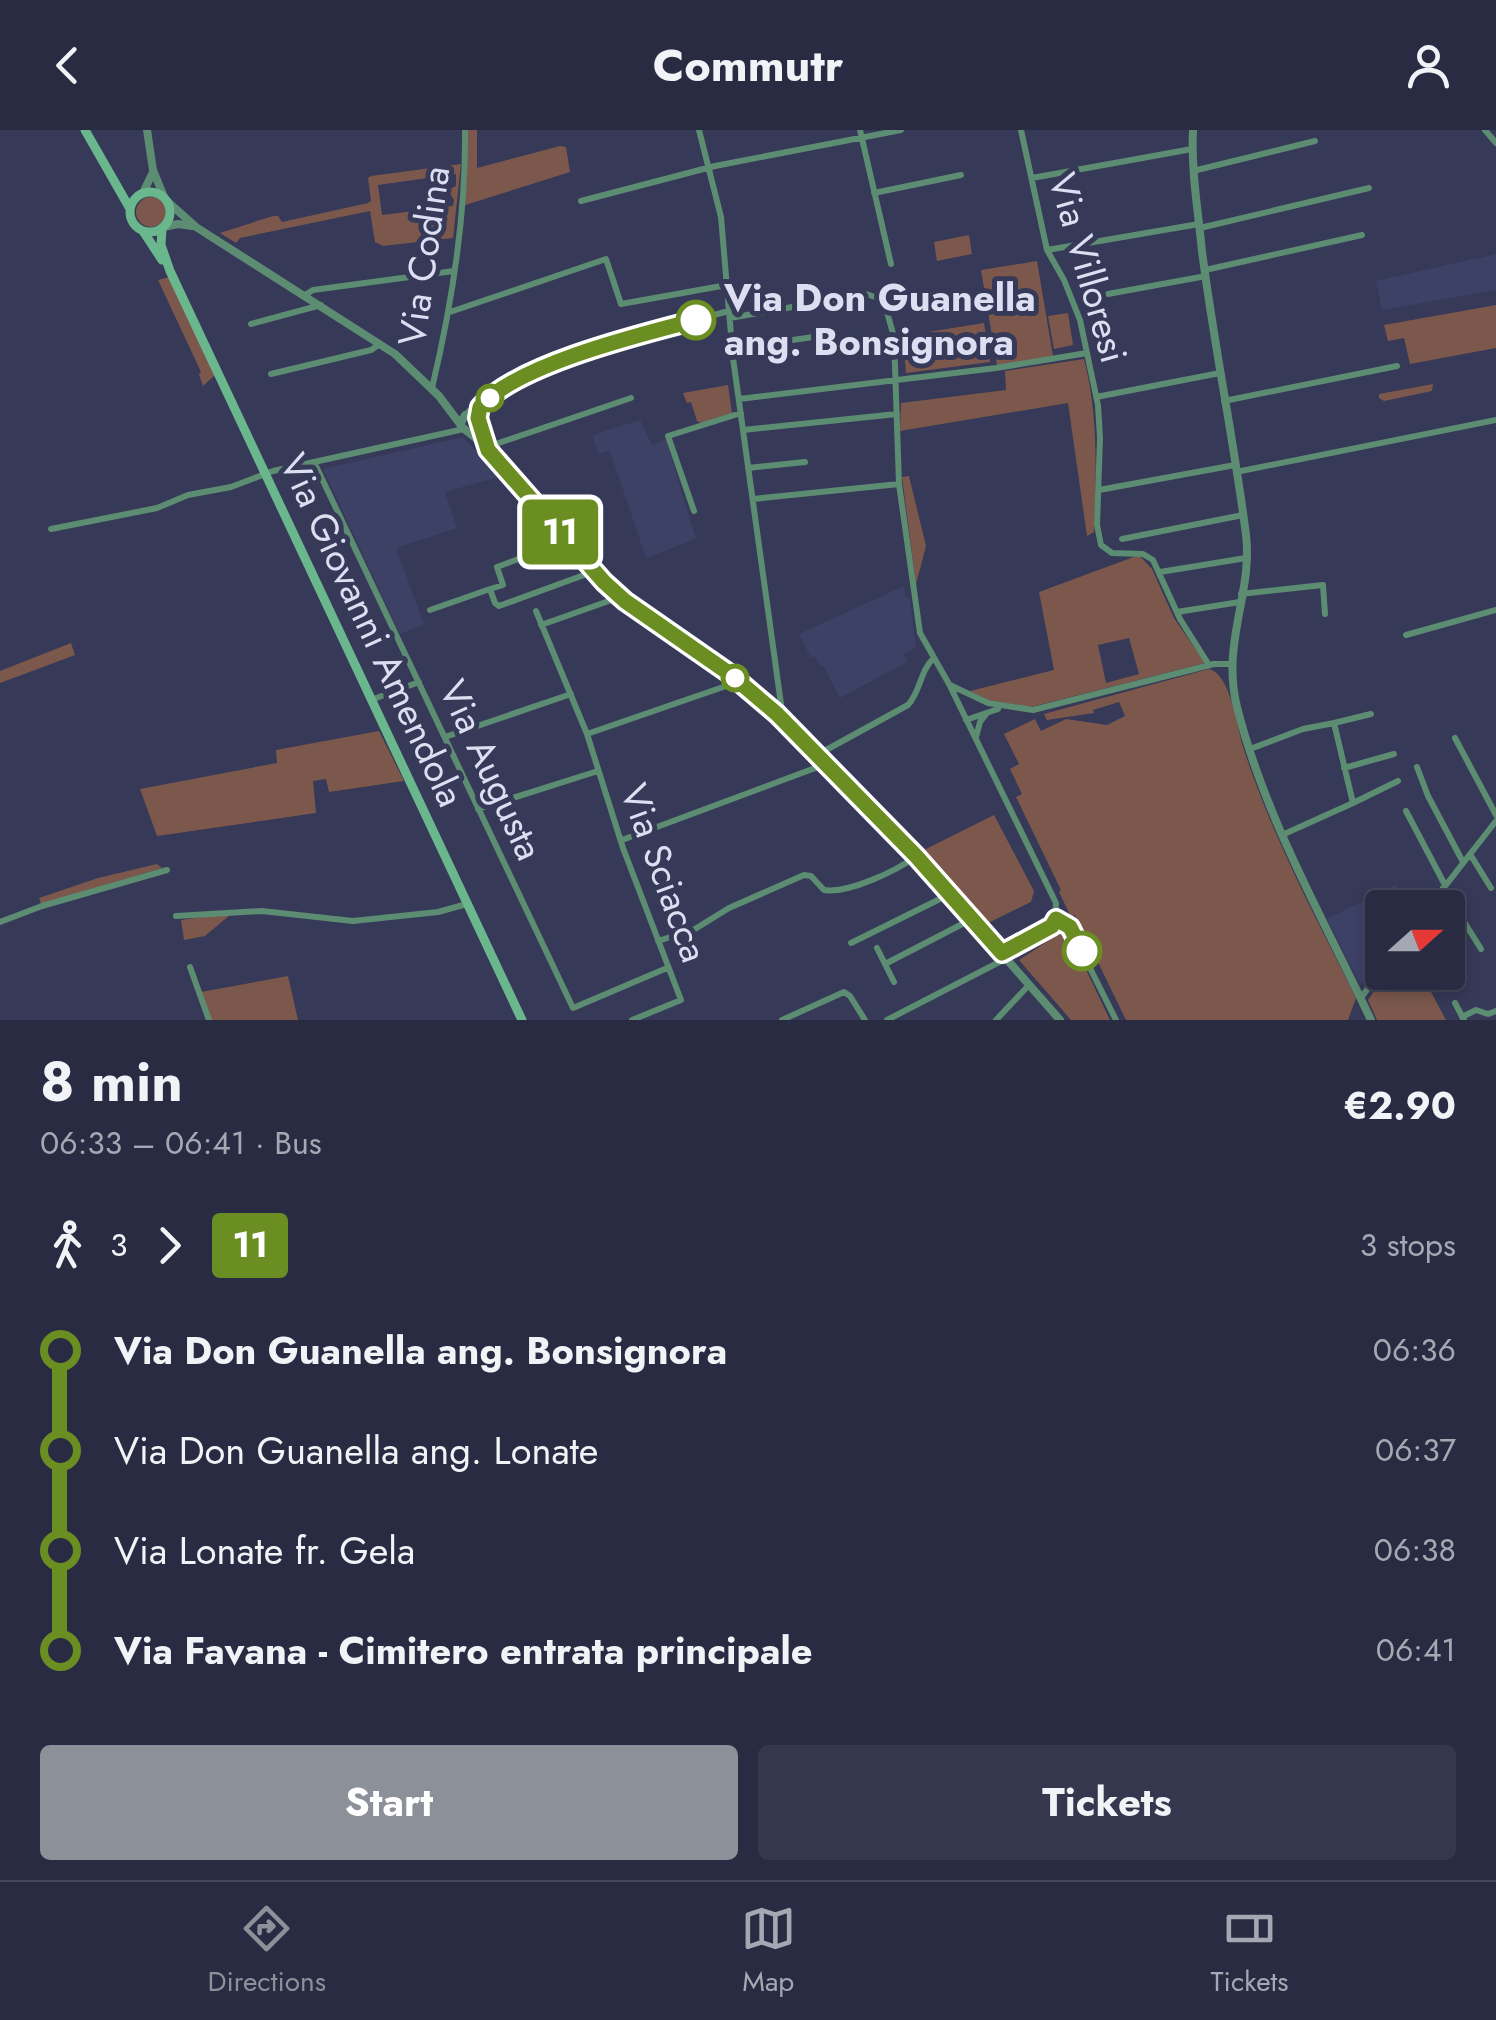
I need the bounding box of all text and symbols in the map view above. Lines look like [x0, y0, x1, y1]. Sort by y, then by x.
text: Commutr [653, 33, 843, 98]
icon: back [40, 38, 95, 93]
icon: person [1401, 38, 1456, 93]
street label: Via Codina [384, 162, 463, 349]
street label: Via Villoresi [1035, 167, 1142, 369]
place label: Via Don Guanella ang. Bonsignora [723, 270, 1036, 369]
marker: Via Don Guanella ang. Bonsignora [677, 301, 715, 339]
unlabelled marker [477, 385, 503, 411]
street label: Via Giovanni Amendola [266, 444, 479, 815]
line badge: 11 [515, 500, 605, 564]
text: 11 [542, 507, 578, 557]
unlabelled marker [722, 665, 748, 691]
street label: Via Augusta [426, 671, 557, 869]
street label: Via Sciacca [607, 776, 722, 970]
north arrow [1365, 890, 1465, 990]
map controls [1365, 890, 1465, 990]
unlabelled marker [1063, 932, 1101, 970]
text: 8 min [40, 1042, 183, 1122]
text: €2.90 [1343, 1078, 1456, 1133]
text: 06:33 – 06:41 · Bus [40, 1120, 322, 1166]
icon: walk [40, 1218, 95, 1273]
icon: forward [142, 1218, 197, 1273]
text: 11 [232, 1220, 268, 1270]
text: 3 [110, 1222, 127, 1268]
text: 3 stops [1360, 1222, 1456, 1268]
text: Via Don Guanella ang. Bonsignora [114, 1323, 727, 1378]
text: 06:36 [1373, 1327, 1456, 1373]
text: Via Don Guanella ang. Lonate [114, 1423, 598, 1478]
text: 06:37 [1375, 1427, 1456, 1473]
text: Via Lonate fr. Gela [114, 1523, 415, 1578]
text: 06:38 [1374, 1527, 1456, 1573]
text: Via Favana - Cimitero entrata principale [114, 1623, 812, 1678]
text: 06:41 [1376, 1627, 1456, 1673]
button: Start [40, 1745, 738, 1860]
button: Tickets [758, 1745, 1456, 1860]
tab: Directions [207, 1901, 326, 2002]
tab: Map [741, 1901, 796, 2002]
tab: Tickets [1211, 1901, 1289, 2002]

